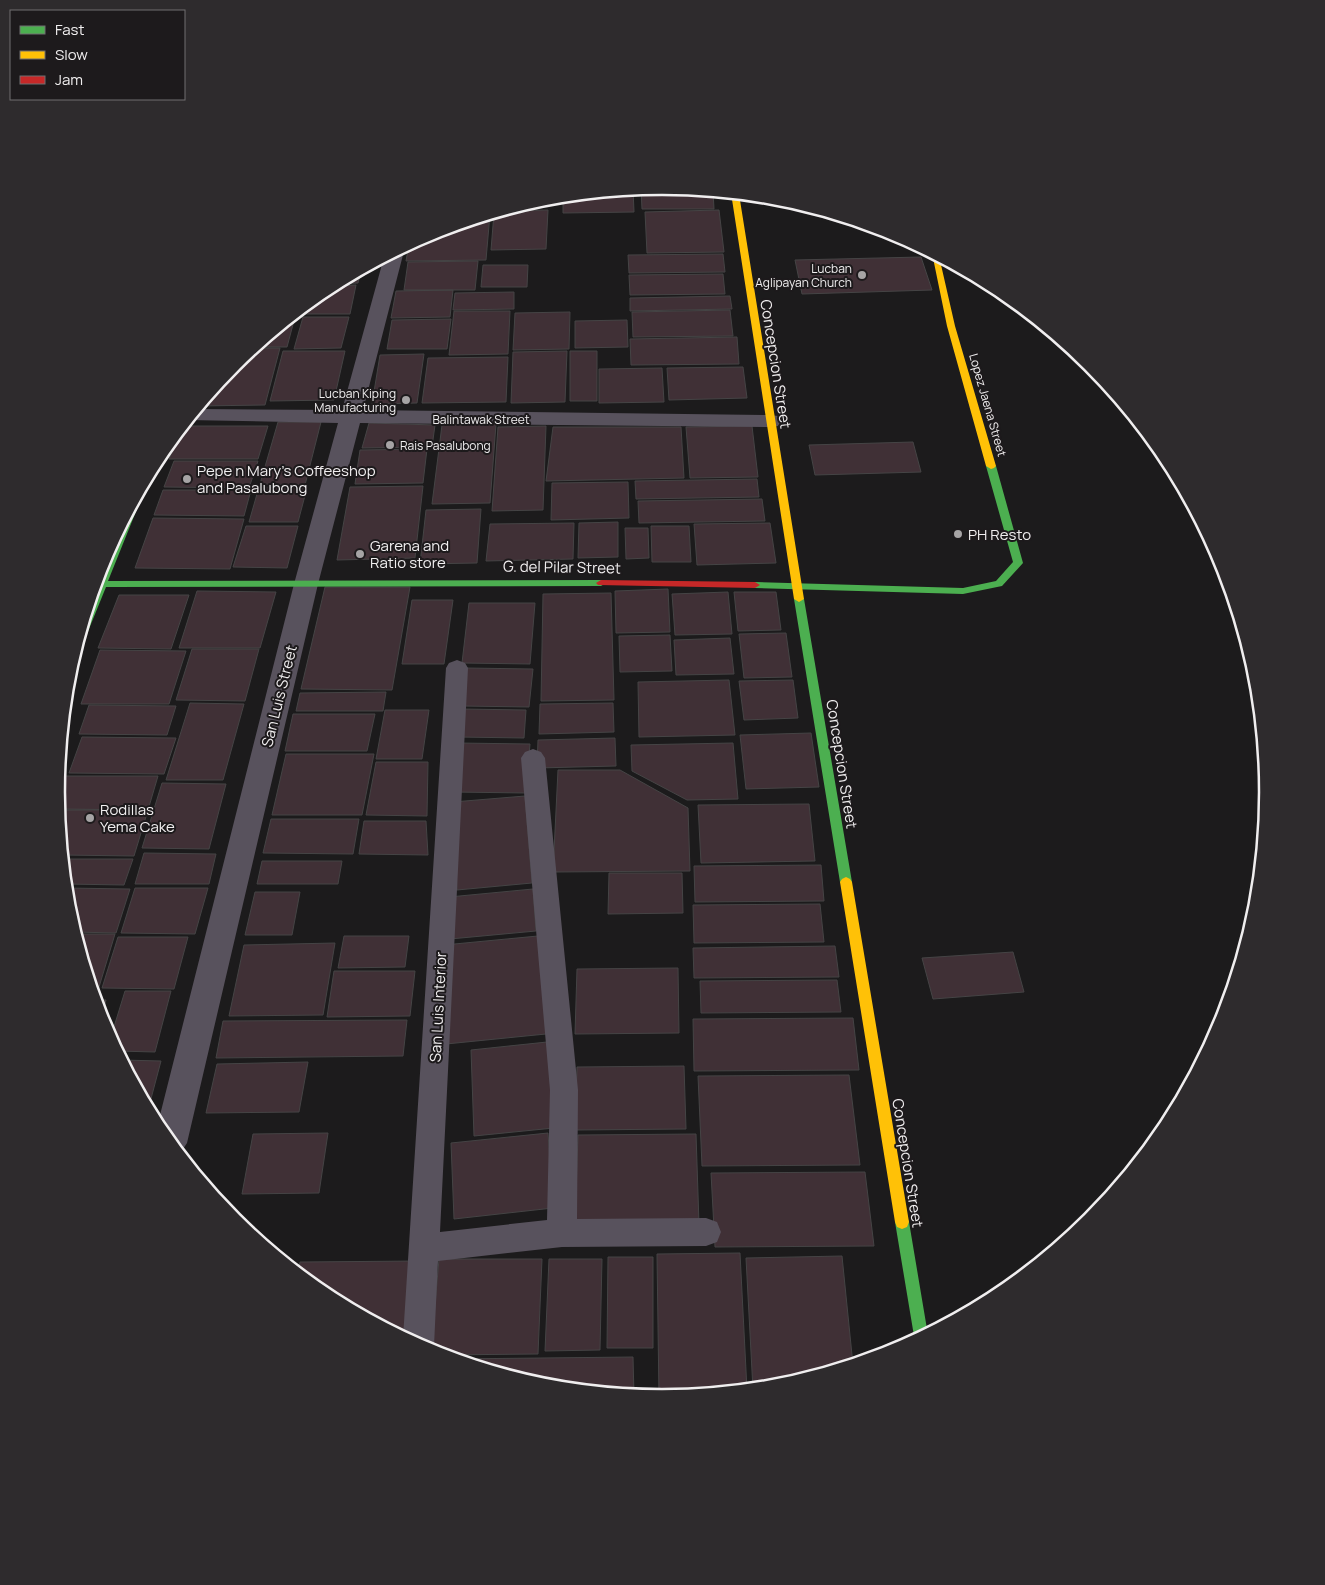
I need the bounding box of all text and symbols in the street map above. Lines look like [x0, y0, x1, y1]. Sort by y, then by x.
legend [10, 10, 185, 100]
text: Fast [55, 19, 84, 40]
text: Slow [55, 44, 88, 65]
text: Jam [55, 69, 83, 90]
place label: Lucban Aglipayan Church [755, 260, 852, 291]
marker: Lucban Aglipayan Church [856, 269, 868, 281]
street label: Concepcion Street [755, 298, 797, 430]
street label: Lopez Jaena Street [965, 351, 1011, 459]
place label: Lucban Kiping Manufacturing [314, 385, 396, 416]
marker: Lucban Kiping Manufacturing [400, 394, 412, 406]
street label: Balintawak Street [432, 411, 530, 428]
place label: Rais Pasalubong [400, 437, 491, 454]
marker: Rais Pasalubong [384, 439, 396, 451]
place label: Pepe n Mary's Coffeeshop and Pasalubong [197, 460, 376, 498]
marker: Pepe n Mary's Coffeeshop and Pasalubong [181, 473, 193, 485]
place label: PH Resto [968, 524, 1031, 545]
marker: PH Resto [952, 528, 964, 540]
place label: Garena and Ratio store [370, 535, 449, 573]
marker: Garena and Ratio store [354, 548, 366, 560]
street label: G. del Pilar Street [503, 555, 621, 579]
street label: San Luis Street [256, 643, 302, 749]
street label: Concepcion Street [821, 698, 863, 830]
place label: Rodillas Yema Cake [100, 799, 175, 837]
marker: Rodillas Yema Cake [84, 812, 96, 824]
street label: San Luis Interior [425, 951, 451, 1063]
street label: Concepcion Street [887, 1097, 929, 1229]

